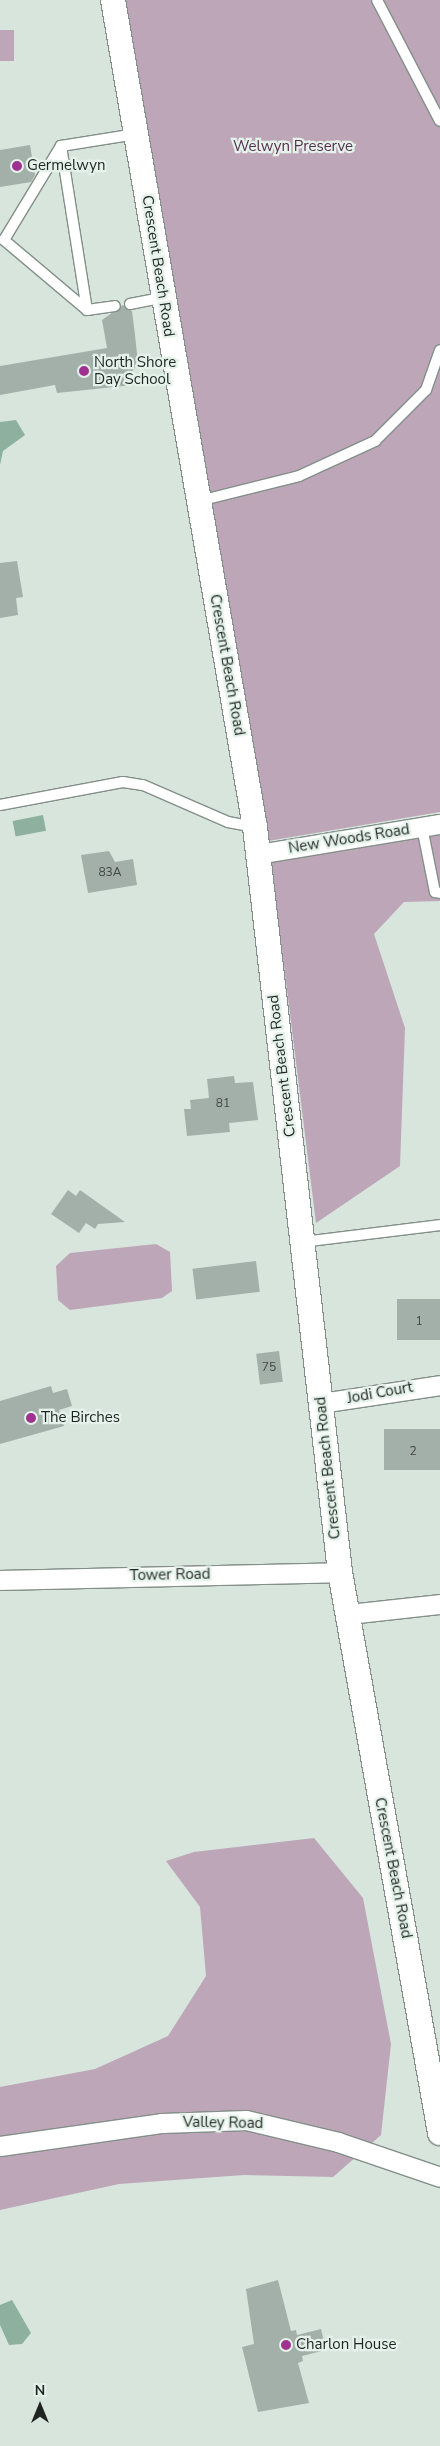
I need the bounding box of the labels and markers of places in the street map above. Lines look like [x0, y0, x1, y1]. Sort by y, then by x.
place label: Germelwyn [27, 157, 105, 175]
marker: Germelwyn [11, 160, 23, 172]
place label: North Shore Day School [94, 353, 176, 388]
marker: North Shore Day School [78, 365, 90, 377]
place label: The Birches [41, 1409, 120, 1427]
marker: The Birches [25, 1412, 37, 1424]
place label: Charlon House [296, 2336, 396, 2354]
marker: Charlon House [280, 2339, 292, 2351]

